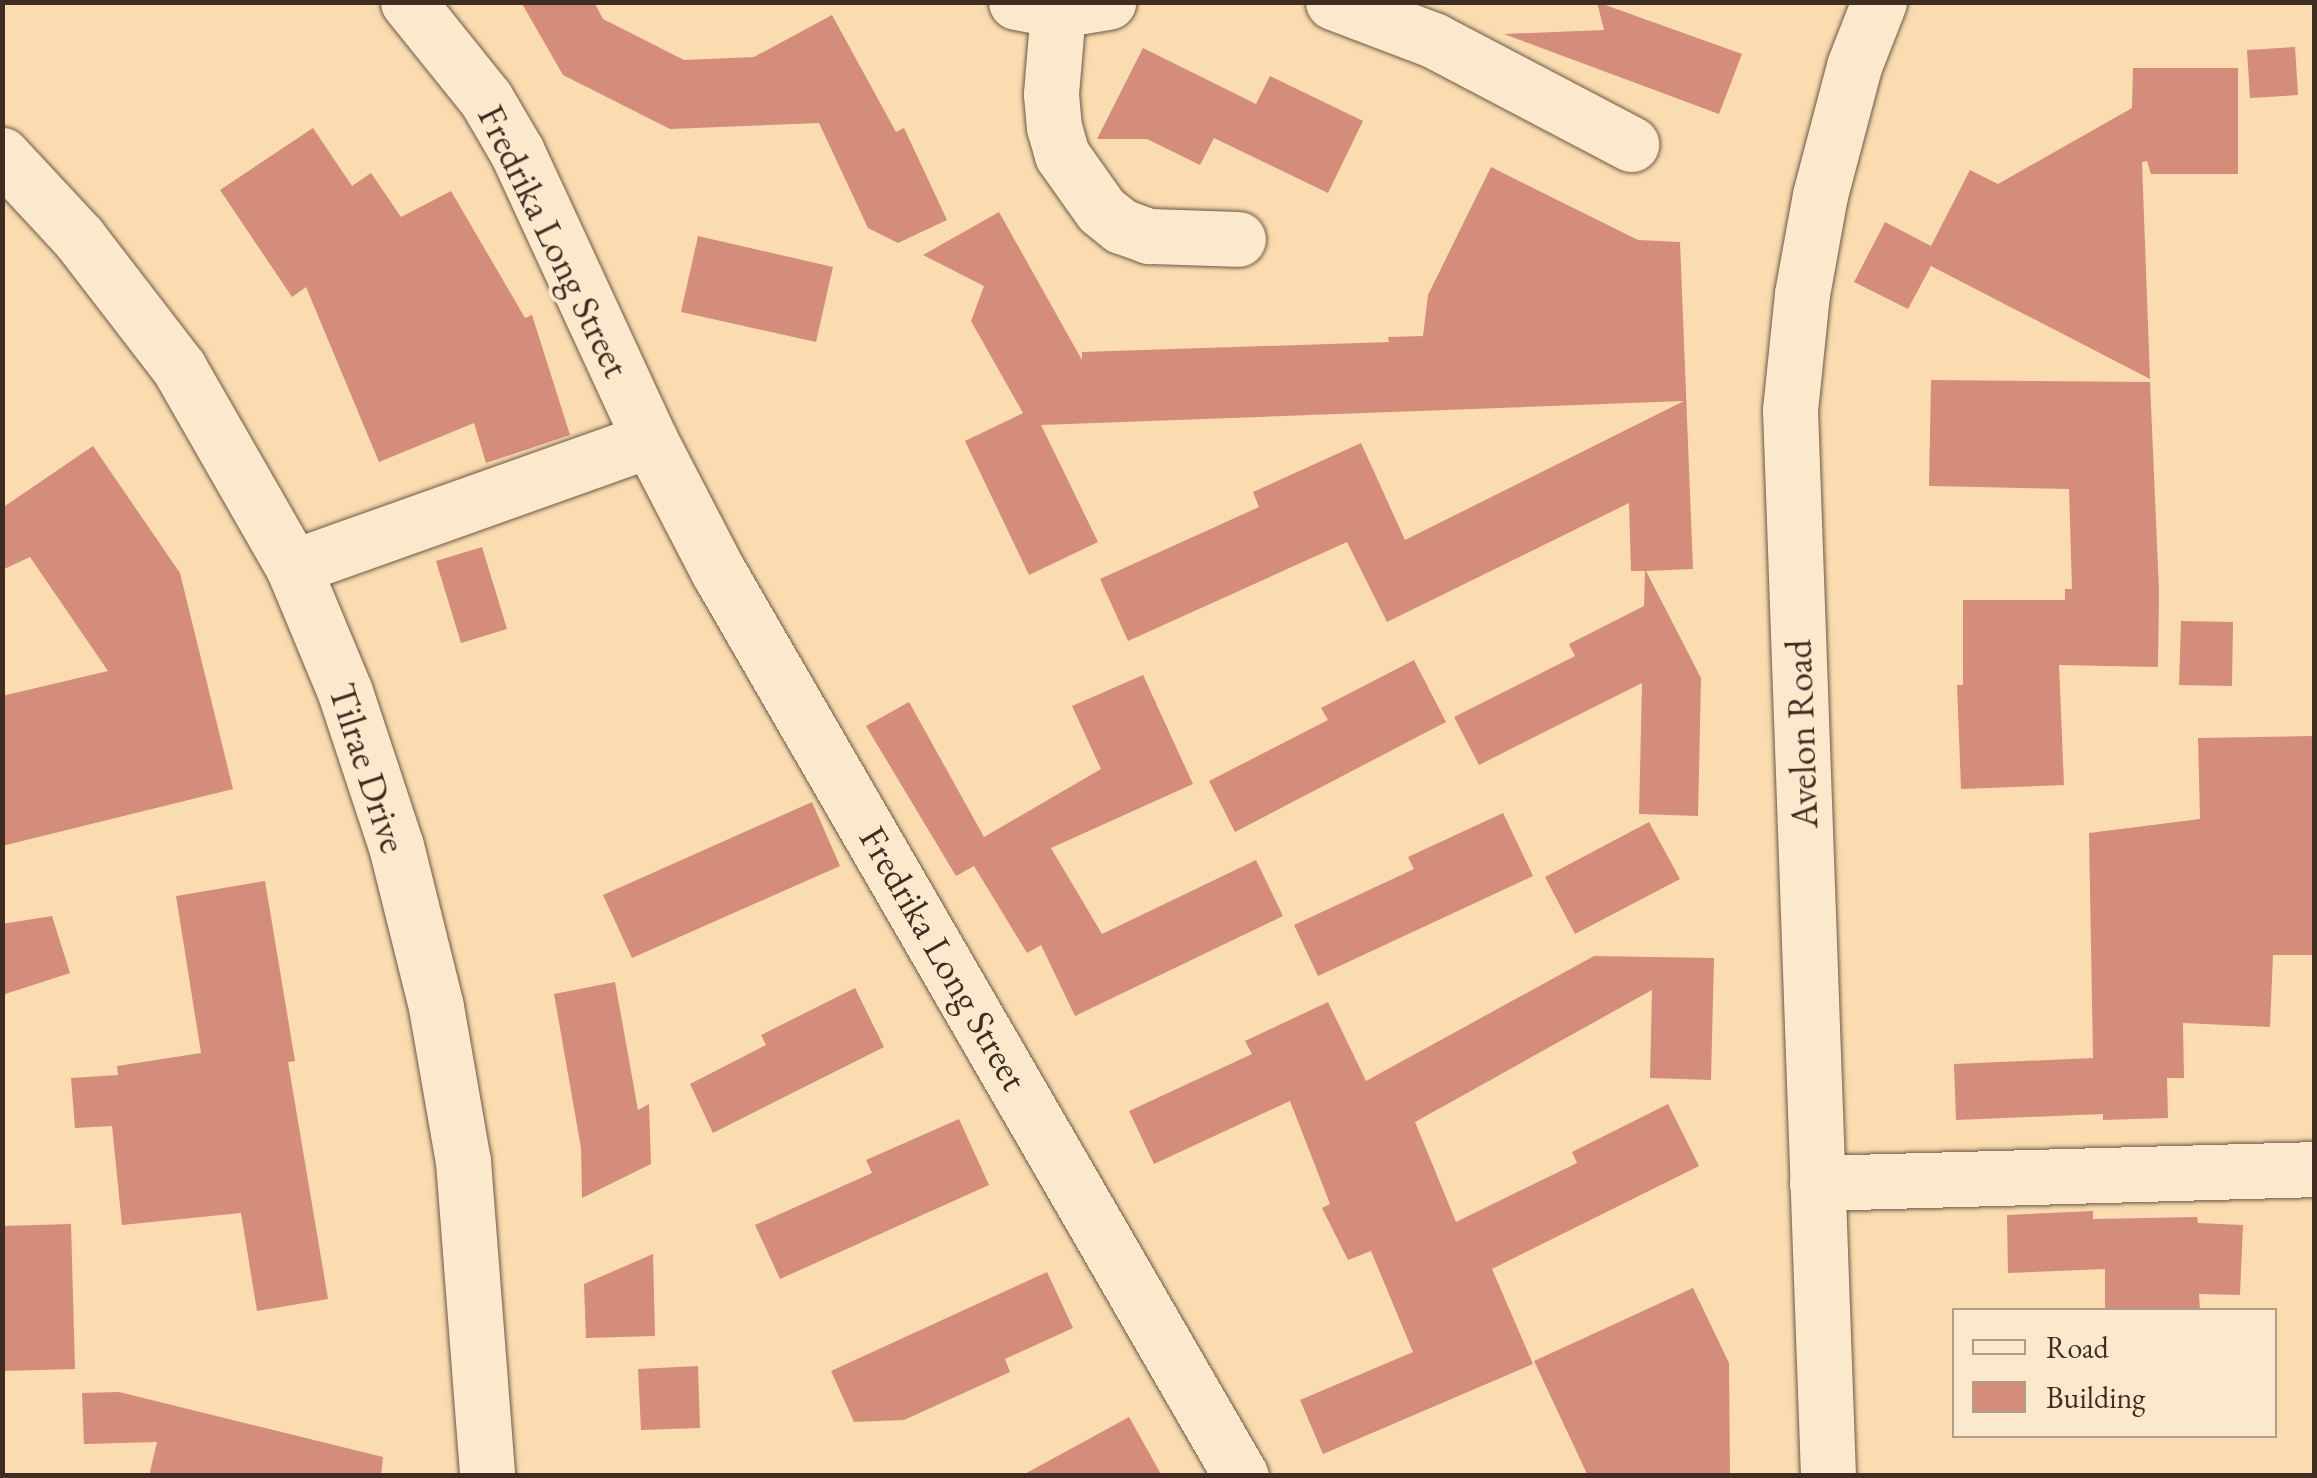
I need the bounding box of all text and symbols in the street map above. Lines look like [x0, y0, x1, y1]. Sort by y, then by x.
street label: Fredrika Long Street [468, 97, 640, 385]
street label: Avelon Road [1775, 639, 1827, 829]
street label: Tilrae Drive [319, 678, 417, 858]
street label: Fredrika Long Street [850, 818, 1038, 1098]
legend [1952, 1308, 2277, 1438]
text: Road [2046, 1328, 2109, 1367]
text: Building [2046, 1378, 2145, 1417]

